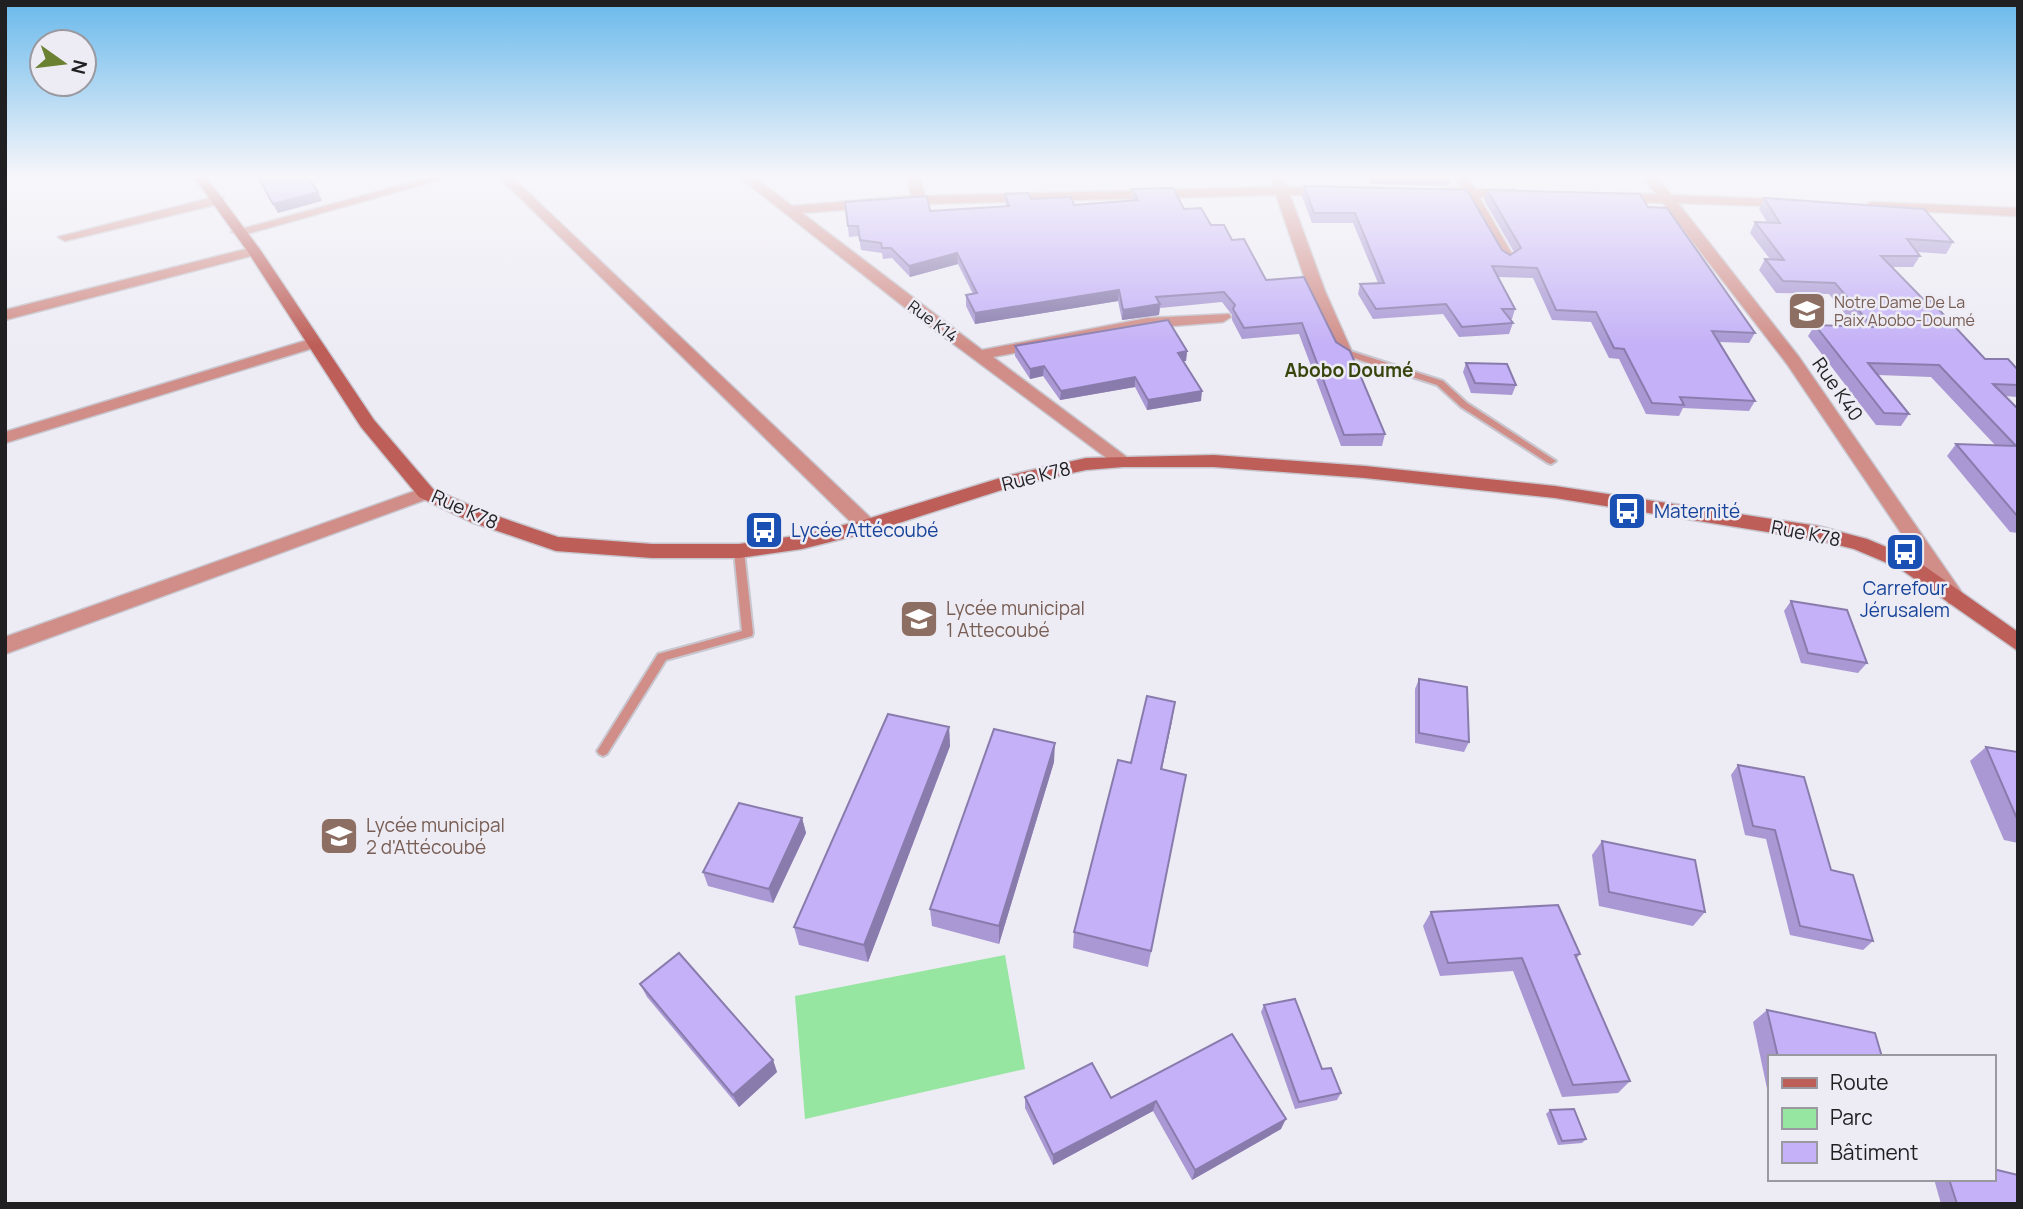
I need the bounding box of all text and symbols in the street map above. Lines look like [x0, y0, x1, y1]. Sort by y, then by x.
north arrow [28, 28, 98, 98]
text: N [65, 57, 94, 77]
school or university icon: Notre Dame De La Paix Abobo-Doumé [1786, 290, 1828, 332]
place label: Notre Dame De La Paix Abobo-Doumé [1834, 291, 1975, 331]
street label: Rue K14 [903, 295, 963, 347]
street label: Rue K40 [1807, 352, 1869, 426]
district label: Abobo Doumé [1285, 357, 1413, 383]
street label: Rue K78 [999, 455, 1073, 497]
street label: Rue K78 [428, 483, 502, 535]
bus stop icon: Maternité [1606, 490, 1648, 532]
place label: Maternité [1654, 498, 1740, 524]
bus stop icon: Lycée Attécoubé [743, 509, 785, 551]
street label: Rue K78 [1769, 514, 1843, 552]
place label: Lycée Attécoubé [791, 517, 938, 543]
bus stop icon: Carrefour Jérusalem [1884, 531, 1926, 573]
place label: Carrefour Jérusalem [1860, 575, 1950, 623]
place label: Lycée municipal 1 Attecoubé [946, 595, 1085, 643]
school or university icon: Lycée municipal 1 Attecoubé [898, 598, 940, 640]
place label: Lycée municipal 2 d'Attécoubé [366, 812, 505, 860]
school or university icon: Lycée municipal 2 d'Attécoubé [318, 815, 360, 857]
legend [1768, 1055, 1995, 1181]
text: Route [1830, 1068, 1888, 1096]
text: Parc [1830, 1103, 1873, 1131]
text: Bâtiment [1830, 1138, 1918, 1166]

